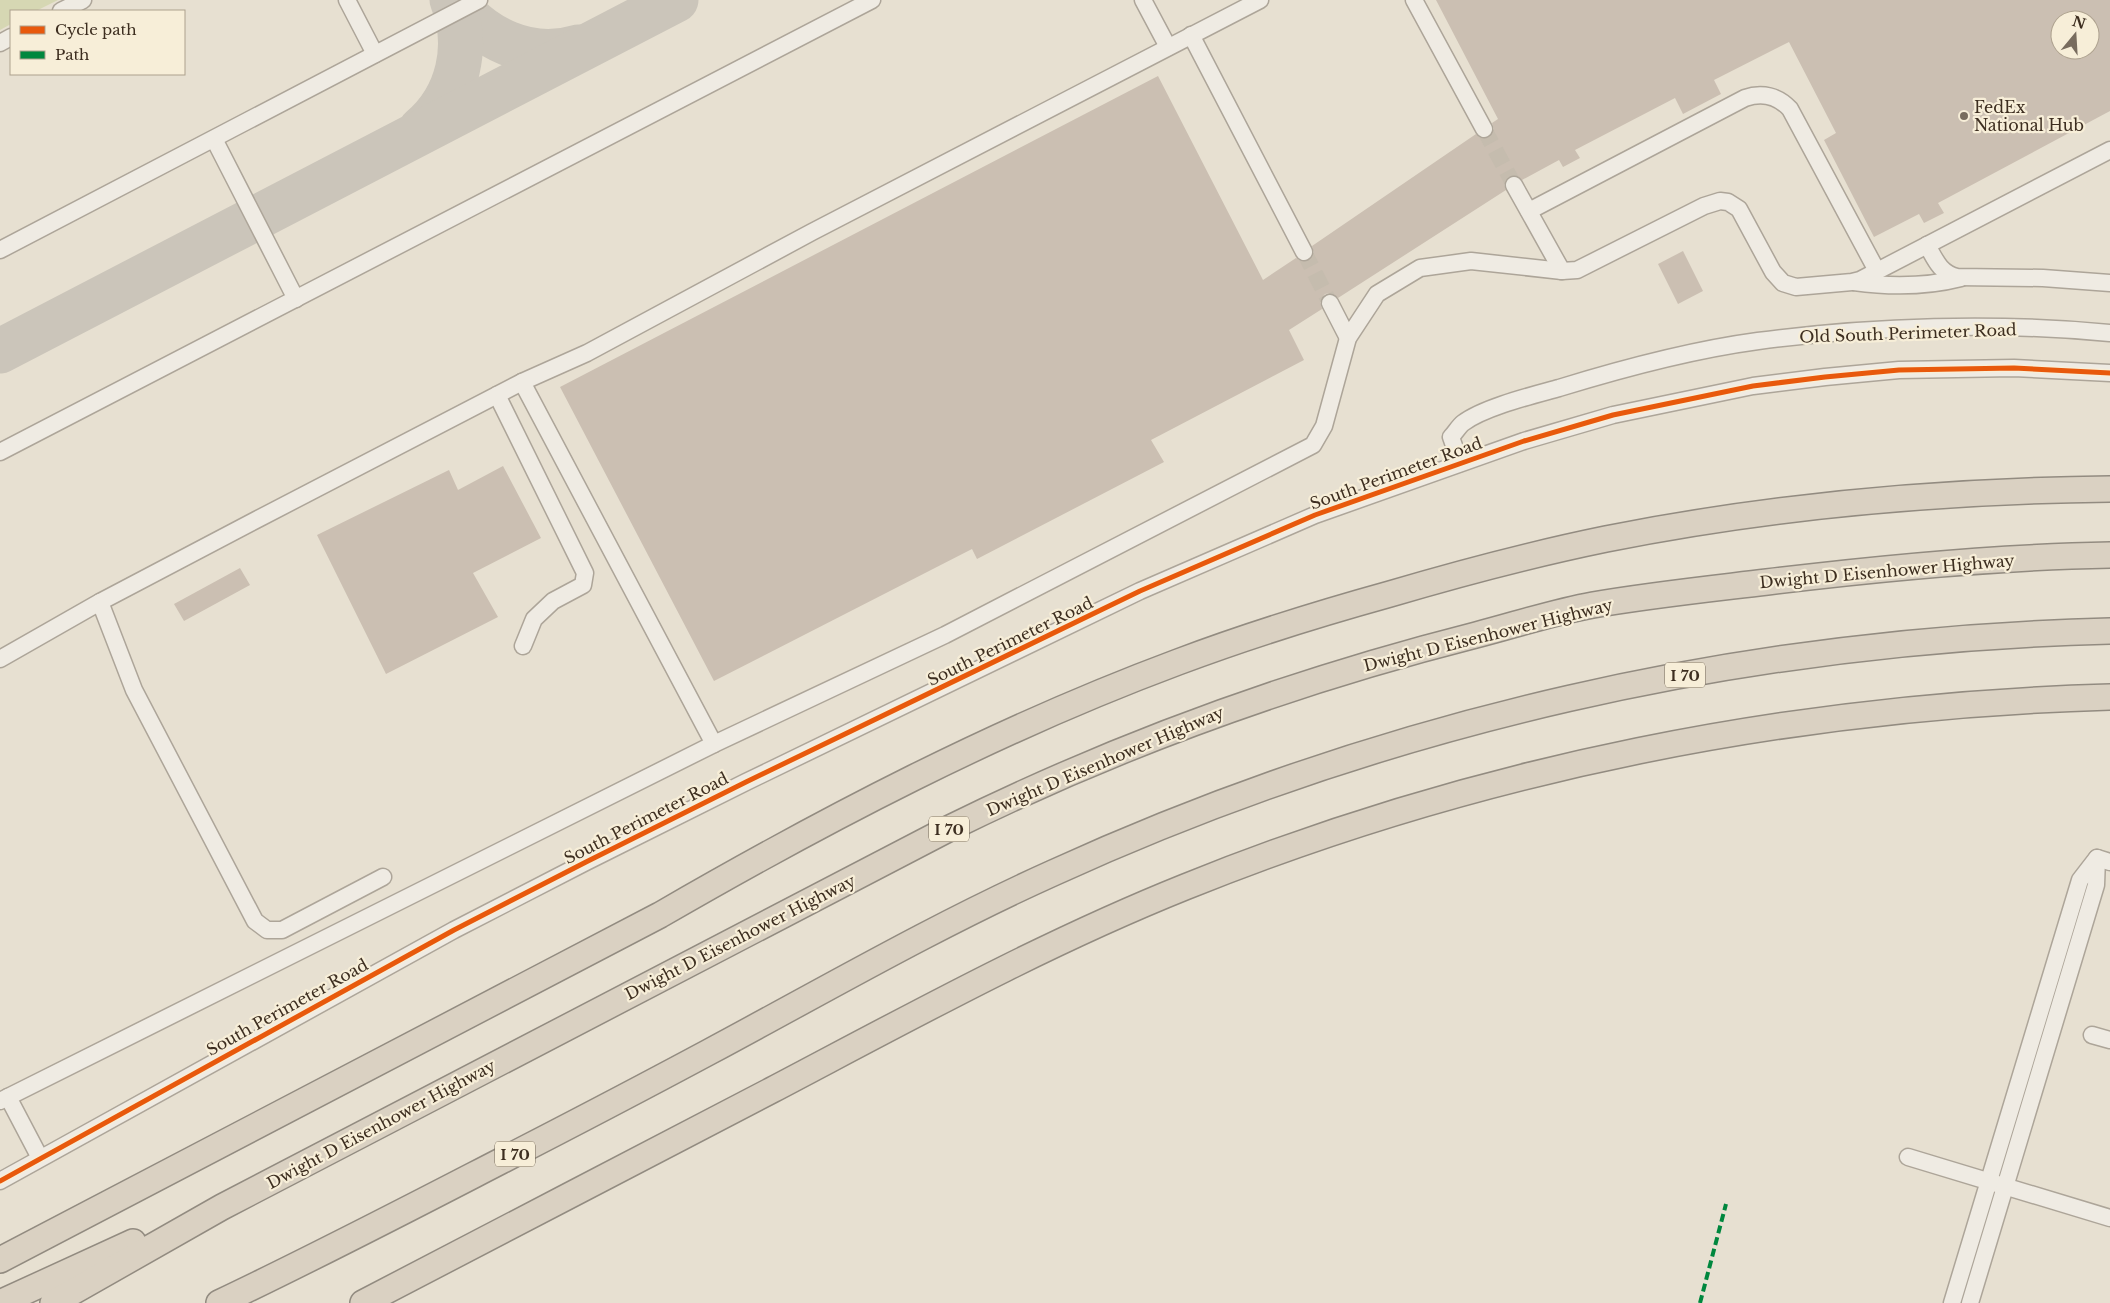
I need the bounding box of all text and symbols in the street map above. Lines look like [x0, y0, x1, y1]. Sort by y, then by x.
legend [10, 10, 185, 75]
north arrow [2050, 10, 2100, 60]
text: N [2070, 12, 2088, 33]
text: Cycle path [55, 20, 137, 39]
text: Path [55, 45, 89, 64]
place label: FedEx National Hub [1974, 97, 2084, 135]
marker: FedEx National Hub [1958, 110, 1970, 122]
street label: Old South Perimeter Road [1799, 319, 2017, 347]
street label: South Perimeter Road [1307, 432, 1485, 513]
street label: Dwight D Eisenhower Highway [1759, 550, 2016, 592]
street label: South Perimeter Road [924, 592, 1096, 690]
street label: Dwight D Eisenhower Highway [1361, 594, 1615, 676]
road number: I 70 [1665, 662, 1705, 688]
street label: Dwight D Eisenhower Highway [983, 701, 1227, 820]
street label: South Perimeter Road [560, 768, 732, 868]
road number: I 70 [929, 816, 969, 842]
street label: Dwight D Eisenhower Highway [621, 870, 859, 1004]
street label: South Perimeter Road [203, 954, 372, 1060]
street label: Dwight D Eisenhower Highway [263, 1055, 499, 1193]
road number: I 70 [495, 1142, 535, 1166]

